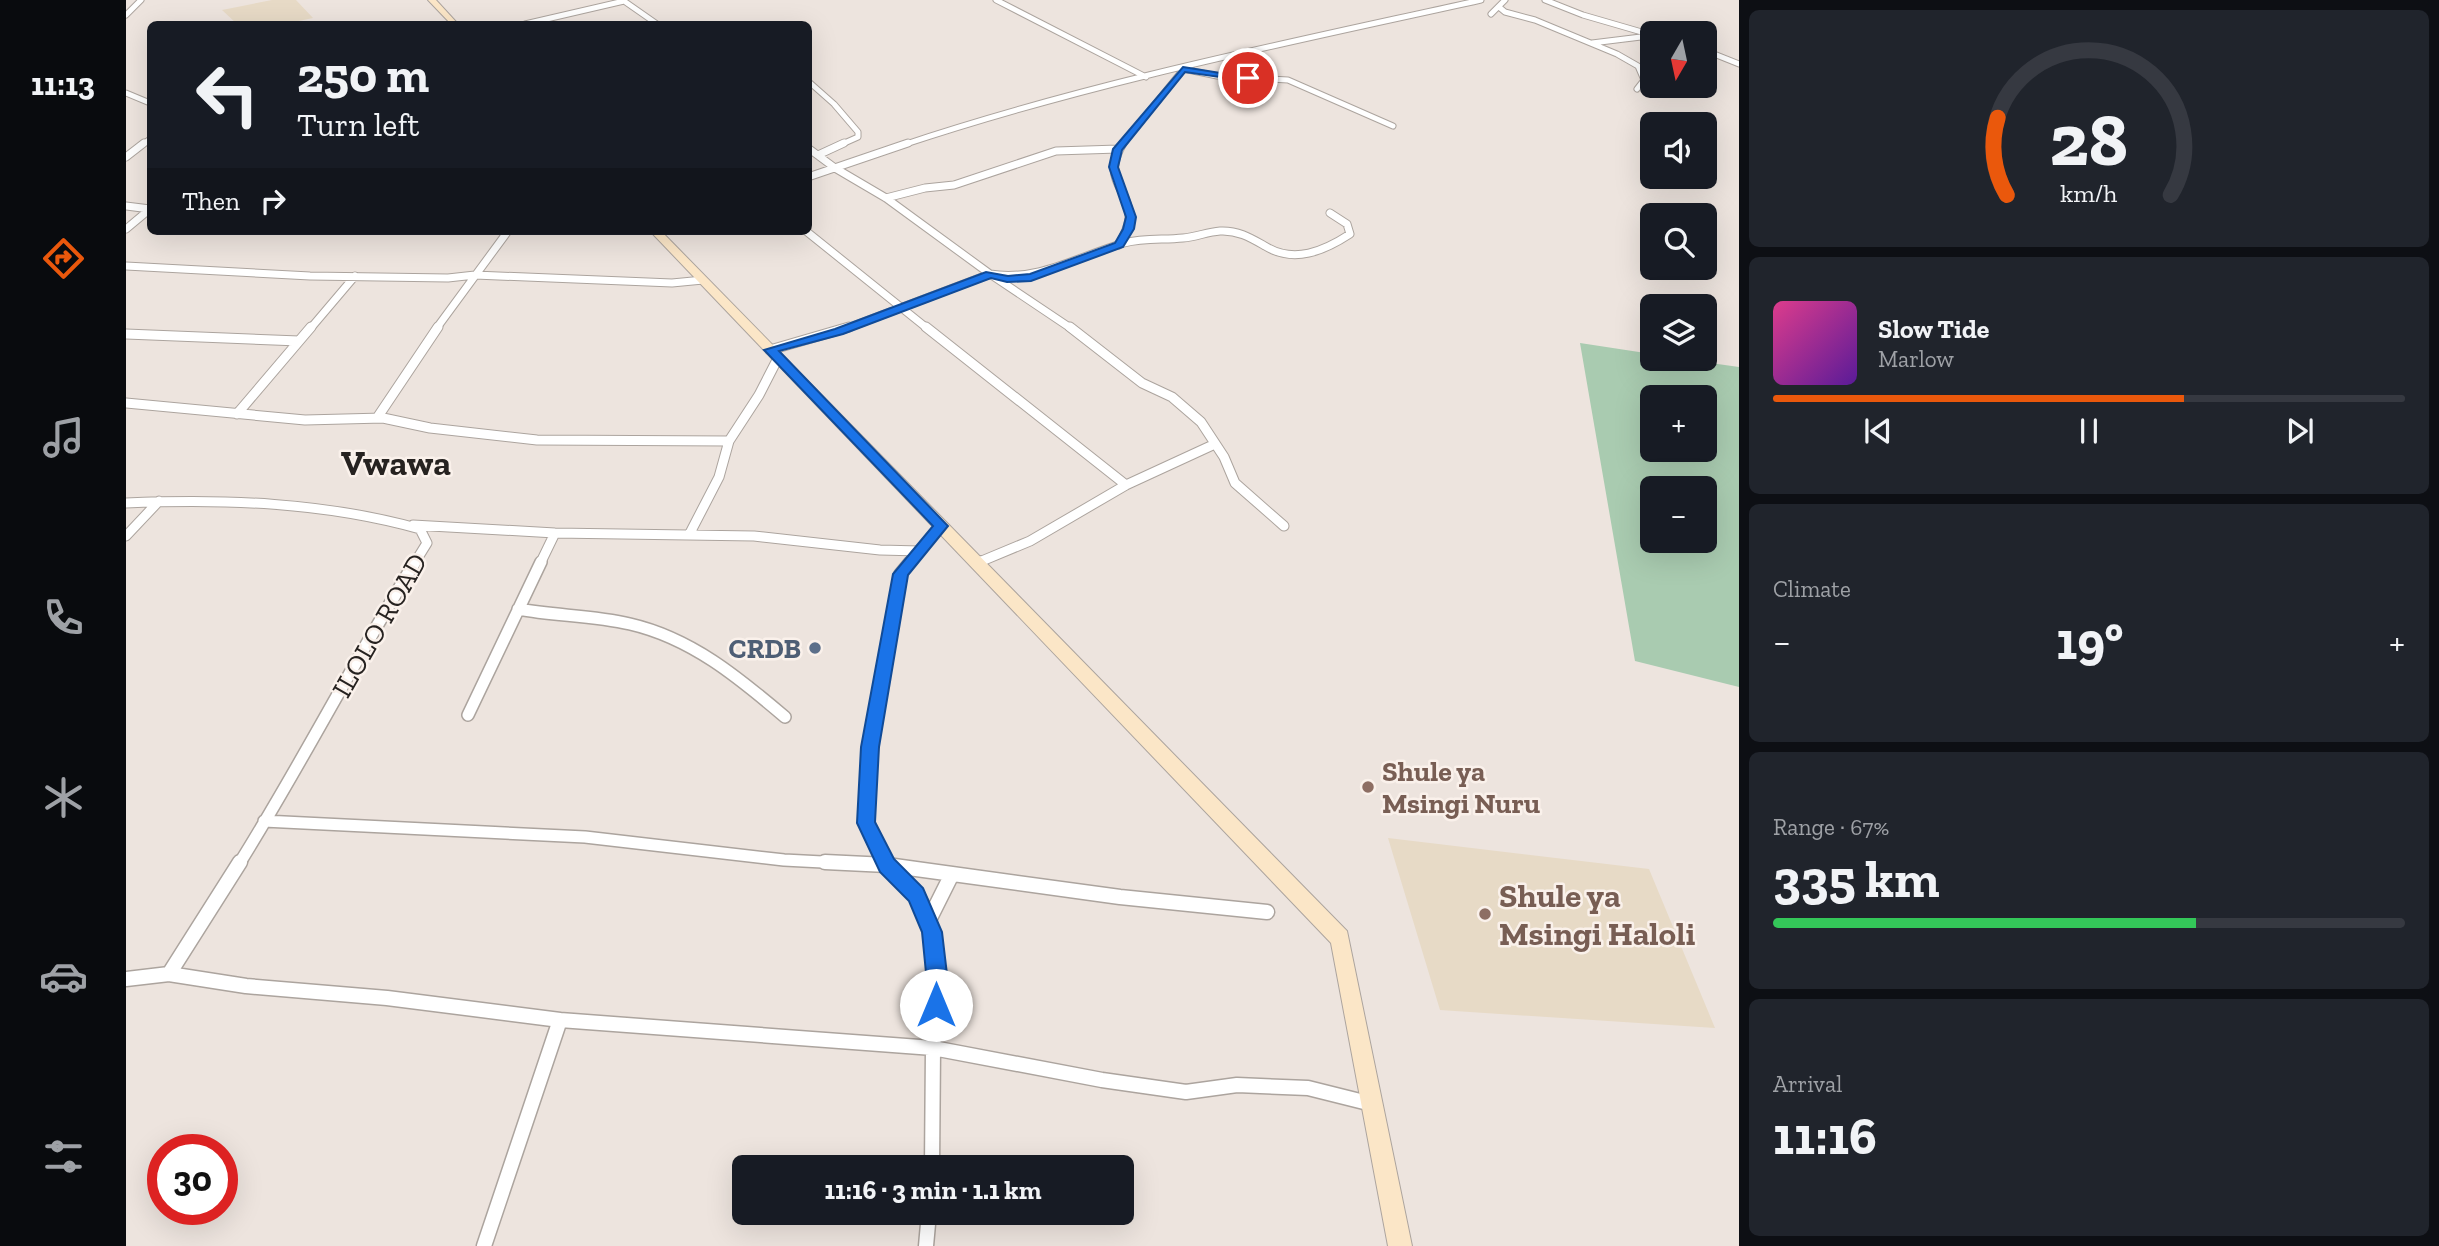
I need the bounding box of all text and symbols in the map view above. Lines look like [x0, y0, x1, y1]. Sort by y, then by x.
north arrow [1640, 21, 1717, 98]
map controls [1640, 21, 1717, 553]
text: 250 m [297, 46, 429, 105]
pin [1218, 48, 1278, 108]
icon: left [182, 49, 273, 140]
icon: arrive [1229, 59, 1267, 97]
text: 11:13 [31, 65, 95, 103]
text: 28 [2050, 96, 2128, 184]
text: Turn left [297, 106, 419, 144]
button: sound [1640, 112, 1717, 189]
text: km/h [2060, 177, 2118, 207]
icon: right [254, 182, 292, 220]
text: Then [182, 185, 240, 217]
button: search [1640, 203, 1717, 280]
icon: directions [39, 234, 88, 283]
button: layers [1640, 294, 1717, 371]
text: Slow Tide [1878, 313, 1989, 345]
text: Marlow [1878, 345, 1954, 373]
button: + [1640, 385, 1717, 462]
icon: previous [1859, 412, 1897, 450]
icon: pause [2070, 412, 2108, 450]
icon: next [2281, 412, 2319, 450]
icon: music [39, 413, 88, 462]
district label: Vwawa [341, 442, 451, 484]
button: − [1640, 476, 1717, 553]
street label: ILOLO ROAD [325, 547, 434, 703]
text: Climate [1773, 575, 1851, 603]
icon: phone [39, 593, 88, 642]
text: 19° [2056, 610, 2123, 672]
text: − [1773, 619, 1791, 665]
text: + [2389, 619, 2405, 665]
place label: CRDB [728, 632, 801, 665]
marker: CRDB [807, 640, 823, 656]
place label: Shule ya Msingi Nuru [1382, 755, 1540, 820]
icon: climate [39, 773, 88, 822]
marker: Shule ya Msingi Nuru [1360, 779, 1376, 795]
text: Range · 67% [1773, 813, 1889, 841]
text: 335 km [1773, 848, 1940, 910]
place label: Shule ya Msingi Haloli [1499, 876, 1695, 953]
marker: Shule ya Msingi Haloli [1477, 906, 1493, 922]
icon: car [39, 952, 88, 1001]
position arrow [899, 968, 973, 1042]
text: Arrival [1773, 1070, 1842, 1098]
text: 11:16 [1773, 1105, 1877, 1167]
icon: filters [39, 1132, 88, 1181]
speed limit sign: 30 [147, 1134, 238, 1225]
text: 11:16 · 3 min · 1.1 km [825, 1174, 1041, 1206]

